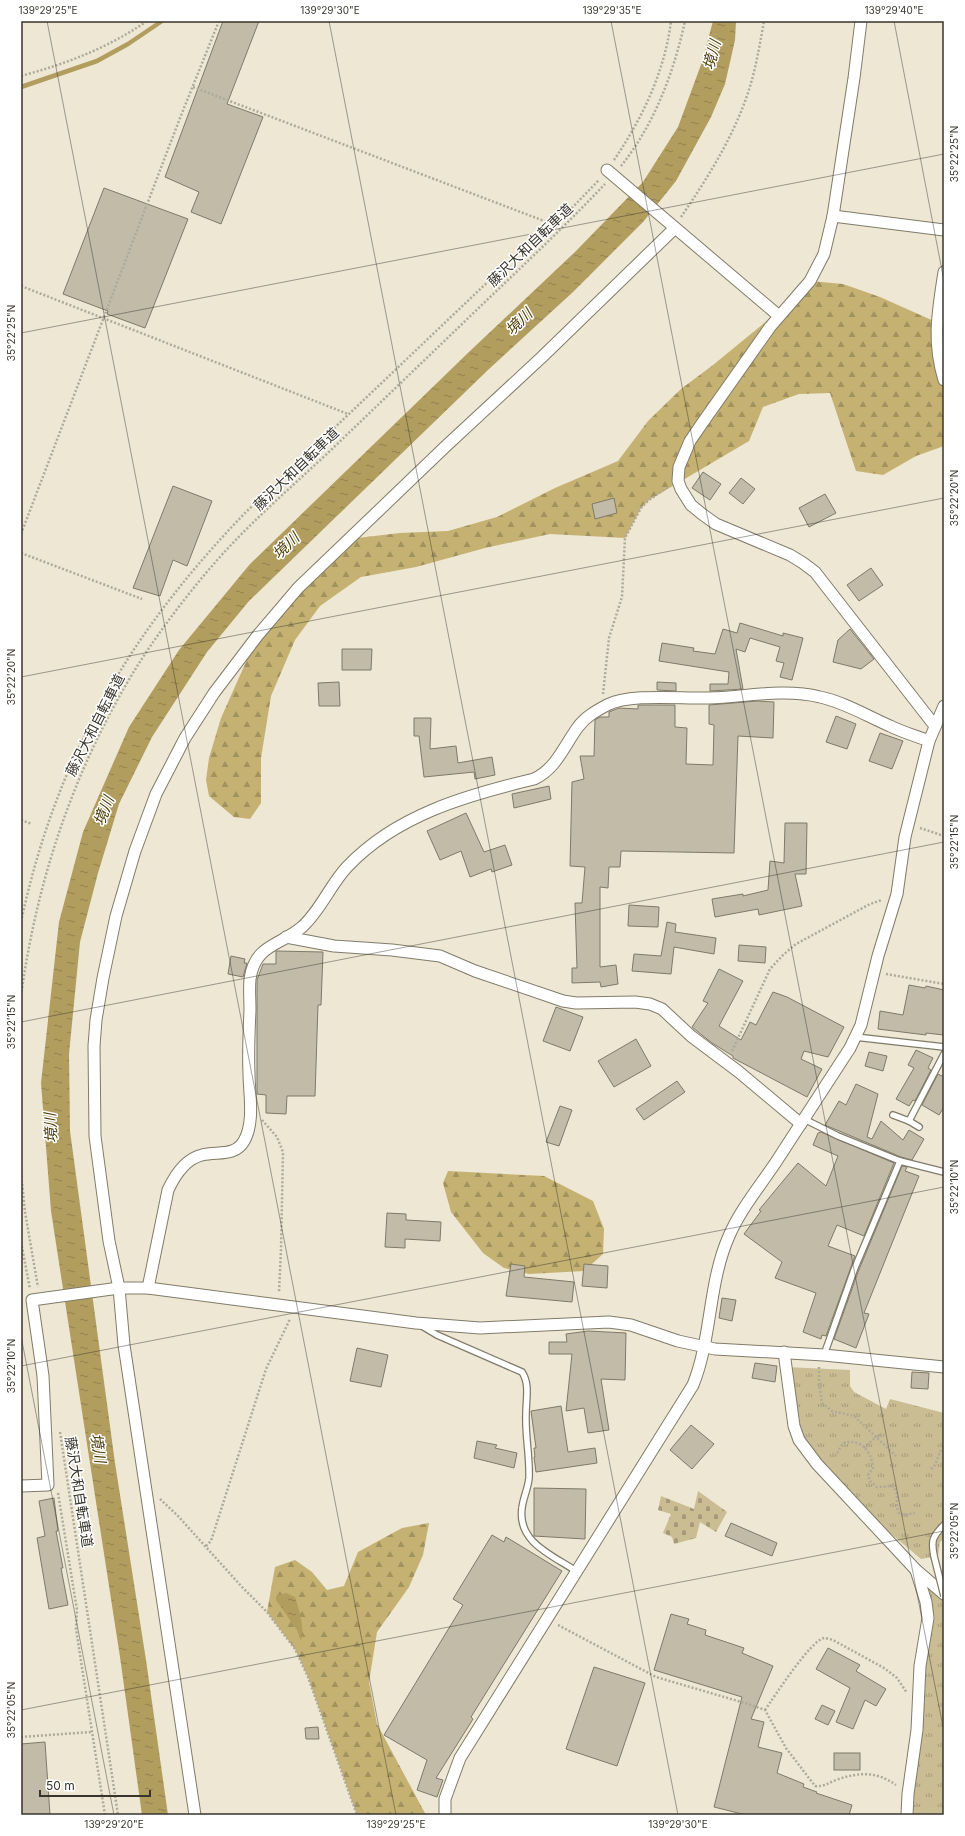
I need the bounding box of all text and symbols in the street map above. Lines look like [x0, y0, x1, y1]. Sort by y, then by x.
text: 139°29'25"E [18, 4, 78, 16]
text: 139°29'30"E [300, 4, 360, 16]
text: 139°29'35"E [582, 4, 642, 16]
text: 139°29'40"E [864, 4, 924, 16]
water label: 境川 [698, 36, 725, 72]
text: 35°22'25"N [948, 126, 960, 182]
street label: 藤沢大和自転車道 [483, 200, 576, 290]
water label: 境川 [501, 303, 537, 339]
text: 35°22'25"N [5, 305, 17, 361]
street label: 藤沢大和自転車道 [249, 424, 342, 514]
text: 35°22'20"N [948, 470, 960, 526]
water label: 境川 [268, 527, 304, 563]
text: 35°22'20"N [5, 649, 17, 705]
street label: 藤沢大和自転車道 [62, 671, 128, 779]
water label: 境川 [89, 792, 118, 828]
text: 35°22'15"N [948, 815, 960, 869]
text: 35°22'15"N [5, 995, 17, 1049]
water label: 境川 [40, 1111, 61, 1144]
text: 35°22'10"N [948, 1160, 960, 1214]
text: 35°22'10"N [5, 1339, 17, 1393]
water label: 境川 [87, 1432, 111, 1466]
street label: 藤沢大和自転車道 [62, 1435, 97, 1549]
text: 35°22'05"N [948, 1503, 960, 1559]
text: 35°22'05"N [5, 1682, 17, 1738]
scale bar [40, 1772, 150, 1798]
text: 50 m [46, 1778, 75, 1793]
text: 139°29'20"E [84, 1818, 144, 1830]
text: 139°29'25"E [366, 1818, 426, 1830]
text: 139°29'30"E [648, 1818, 708, 1830]

